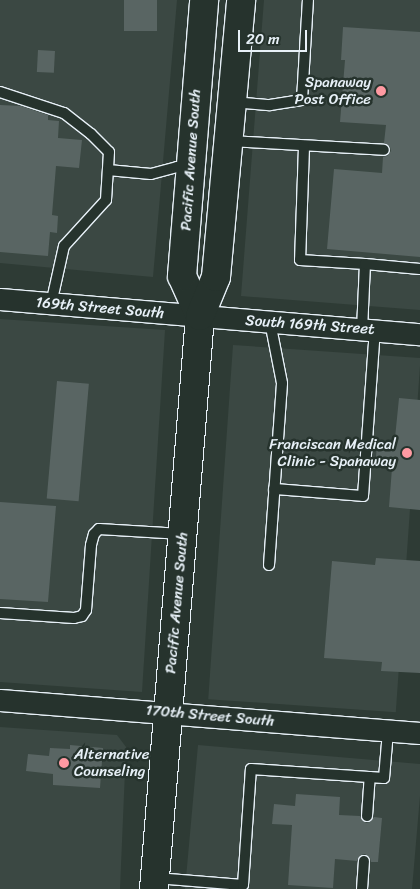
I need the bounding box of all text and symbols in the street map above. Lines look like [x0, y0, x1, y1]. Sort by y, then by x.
scale bar [240, 20, 309, 52]
text: 20 m [246, 26, 280, 52]
place label: Spanaway Post Office [295, 73, 371, 108]
marker: Spanaway Post Office [375, 85, 387, 97]
street label: Pacific Avenue South [177, 89, 205, 231]
street label: 169th Street South [35, 293, 165, 323]
street label: South 169th Street [245, 312, 375, 338]
place label: Franciscan Medical Clinic - Spanaway [269, 435, 396, 470]
marker: Franciscan Medical Clinic - Spanaway [400, 446, 414, 460]
street label: Pacific Avenue South [162, 531, 192, 675]
street label: 170th Street South [145, 701, 275, 731]
place label: Alternative Counseling [74, 745, 150, 780]
marker: Alternative Counseling [58, 757, 70, 769]

